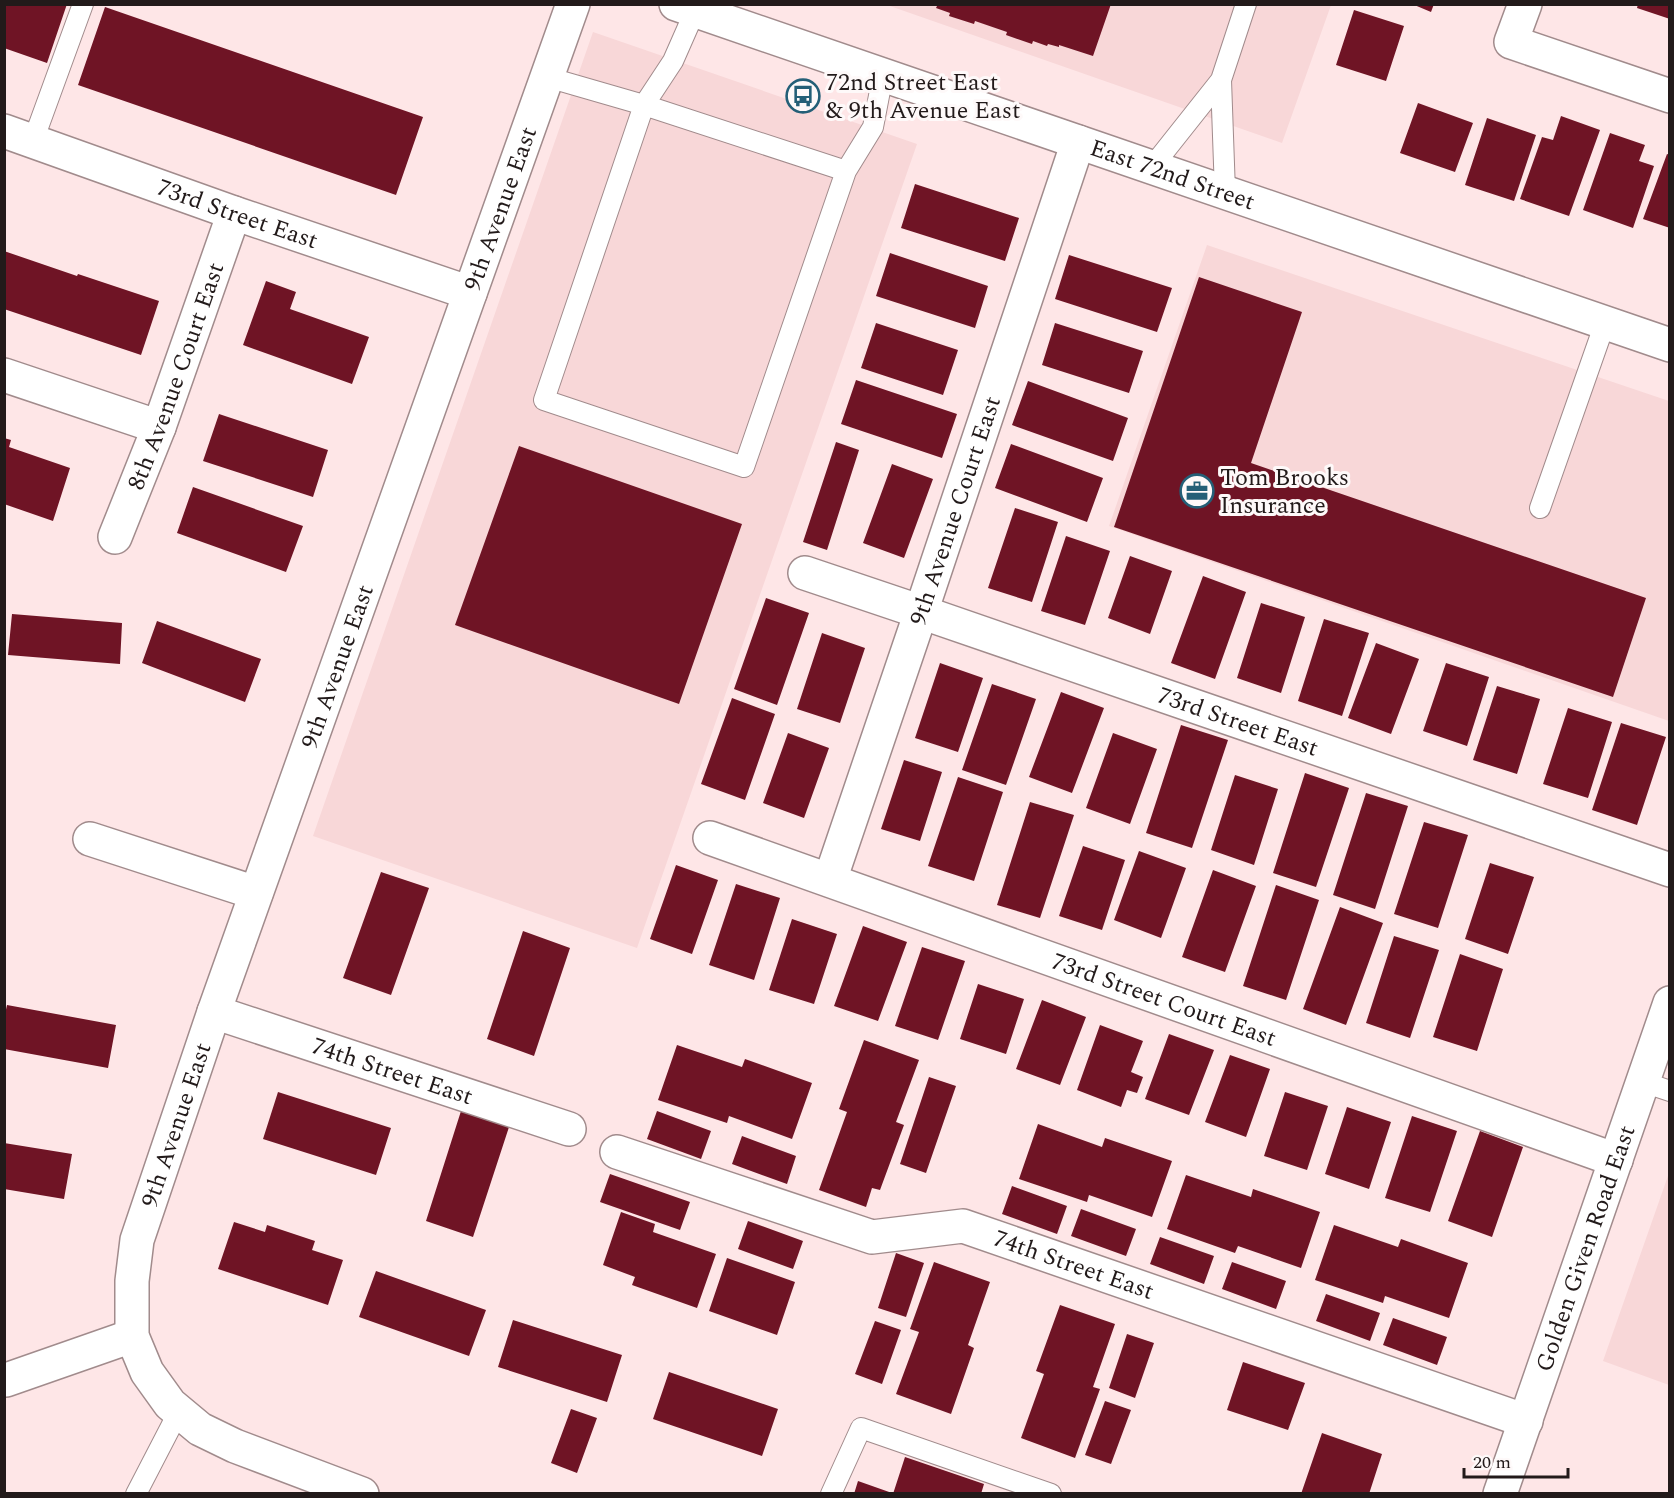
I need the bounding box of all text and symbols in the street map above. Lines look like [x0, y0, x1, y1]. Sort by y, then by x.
place label: 72nd Street East & 9th Avenue East [826, 65, 1020, 129]
bus stop icon: 72nd Street East & 9th Avenue East [785, 78, 821, 114]
street label: 9th Avenue East [455, 122, 547, 296]
street label: East 72nd Street [1085, 130, 1260, 220]
street label: 73rd Street East [152, 170, 323, 259]
street label: 8th Avenue Court East [119, 258, 234, 496]
street label: 9th Avenue Court East [901, 391, 1011, 630]
place label: Tom Brooks Insurance [1220, 460, 1349, 524]
office icon: Tom Brooks Insurance [1179, 473, 1215, 509]
street label: 9th Avenue East [292, 580, 384, 754]
street label: 73rd Street East [1153, 678, 1323, 767]
street label: 73rd Street Court East [1047, 944, 1281, 1057]
street label: 74th Street East [307, 1028, 477, 1115]
street label: 9th Avenue East [132, 1038, 221, 1212]
street label: Golden Given Road East [1527, 1120, 1645, 1377]
street label: 74th Street East [989, 1221, 1159, 1310]
scale bar [1464, 1441, 1568, 1479]
text: 20 m [1473, 1449, 1511, 1476]

